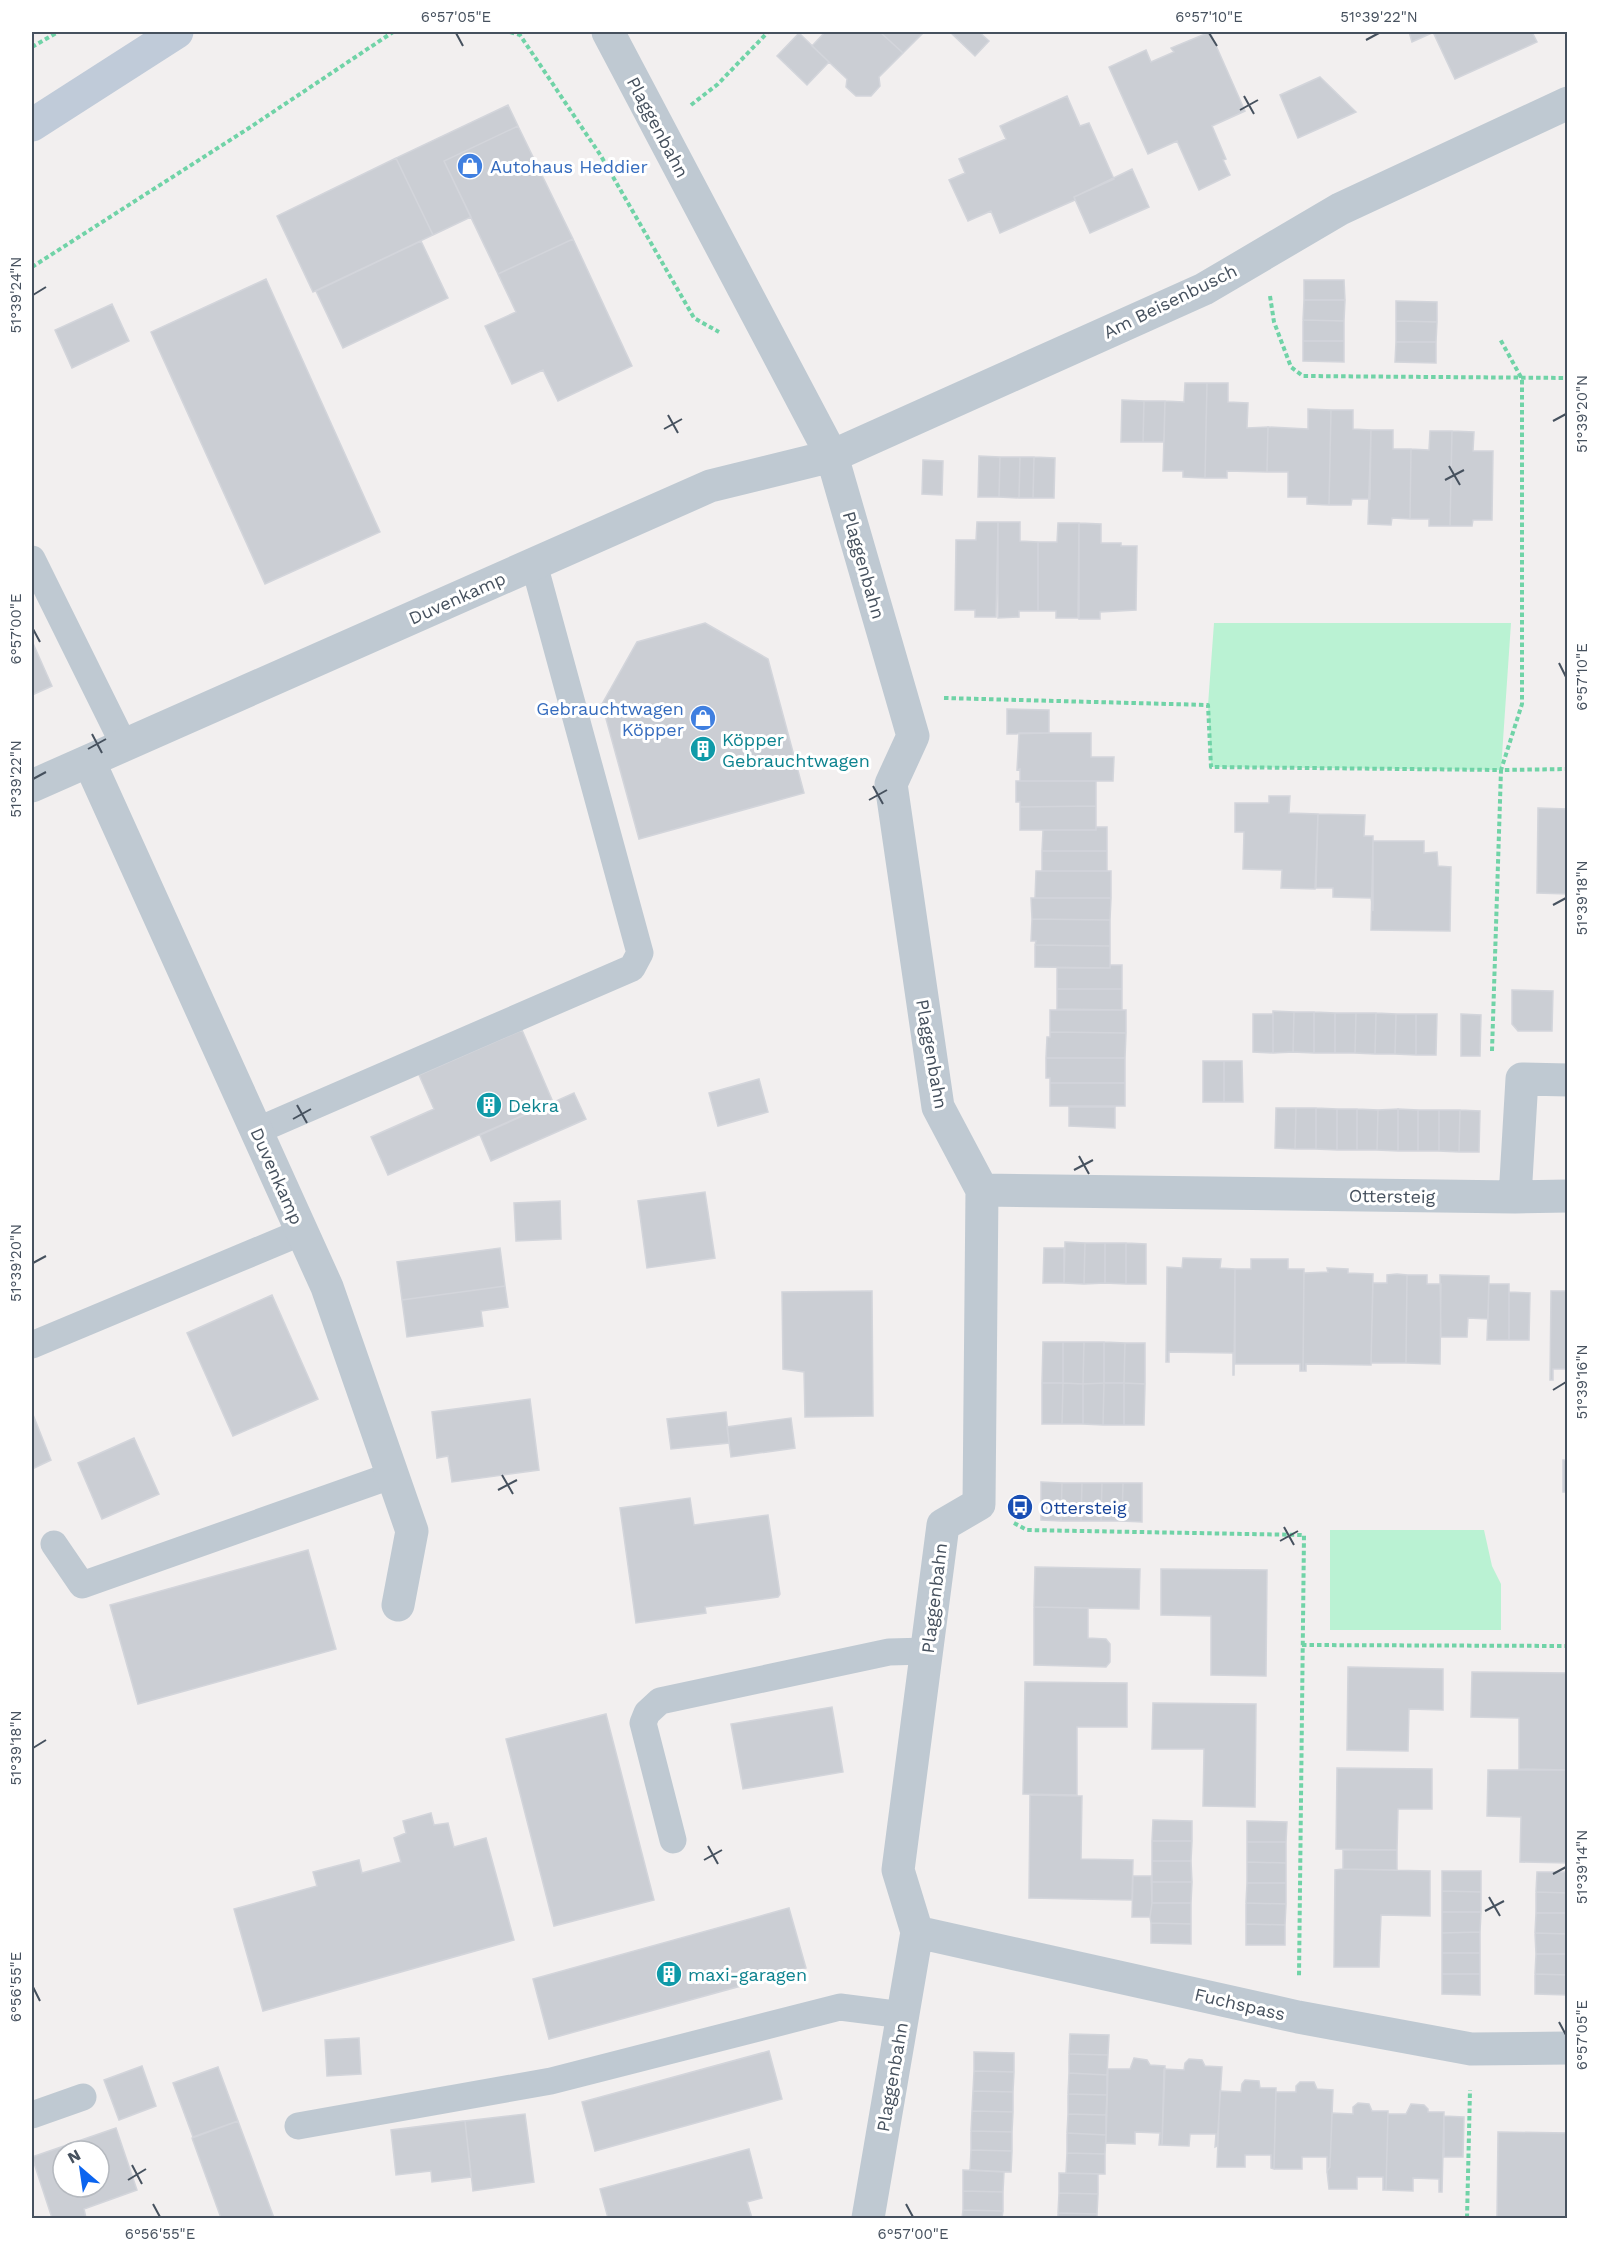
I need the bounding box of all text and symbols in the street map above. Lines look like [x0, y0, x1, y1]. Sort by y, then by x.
text: 6°57'05"E [421, 8, 491, 26]
text: 6°57'10"E [1175, 8, 1243, 26]
text: 51°39'22"N [1340, 8, 1418, 26]
street label: Plaggenbahn [623, 73, 693, 181]
shop icon: Autohaus Heddier [455, 151, 485, 181]
place label: Autohaus Heddier [490, 156, 648, 177]
text: 51°39'24"N [7, 257, 25, 333]
street label: Am Beisenbusch [1100, 260, 1240, 342]
text: 51°39'20"N [1573, 375, 1591, 453]
street label: Plaggenbahn [839, 509, 889, 621]
street label: Duvenkamp [405, 567, 509, 629]
text: 6°57'00"E [7, 594, 25, 664]
text: 6°57'10"E [1573, 643, 1591, 711]
place label: Gebrauchtwagen Köpper [536, 698, 684, 740]
shop icon: Gebrauchtwagen Köpper [688, 703, 718, 733]
place label: Köpper Gebrauchtwagen [722, 729, 870, 771]
building icon: Köpper Gebrauchtwagen [688, 734, 718, 764]
text: 51°39'22"N [7, 740, 25, 818]
text: 51°39'18"N [1573, 860, 1591, 936]
street label: Plaggenbahn [912, 997, 952, 1111]
building icon: Dekra [474, 1090, 504, 1120]
place label: Dekra [508, 1095, 559, 1116]
street label: Duvenkamp [246, 1124, 308, 1228]
street label: Ottersteig [1349, 1185, 1436, 1207]
text: 51°39'20"N [7, 1224, 25, 1302]
text: 51°39'16"N [1573, 1344, 1591, 1420]
bus stop icon: Ottersteig [1005, 1492, 1035, 1522]
place label: Ottersteig [1040, 1497, 1127, 1518]
street label: Plaggenbahn [917, 1542, 951, 1654]
text: 51°39'18"N [7, 1710, 25, 1786]
text: 51°39'14"N [1573, 1830, 1591, 1904]
text: 6°56'55"E [7, 1952, 25, 2022]
building icon: maxi-garagen [654, 1959, 684, 1989]
place label: maxi-garagen [688, 1964, 807, 1985]
street label: Fuchspass [1193, 1983, 1287, 2025]
text: 6°57'05"E [1573, 2000, 1591, 2070]
street label: Plaggenbahn [872, 2020, 912, 2134]
north arrow [51, 2139, 111, 2199]
text: N [64, 2145, 84, 2168]
text: 6°56'55"E [125, 2225, 195, 2243]
text: 6°57'00"E [878, 2225, 948, 2243]

